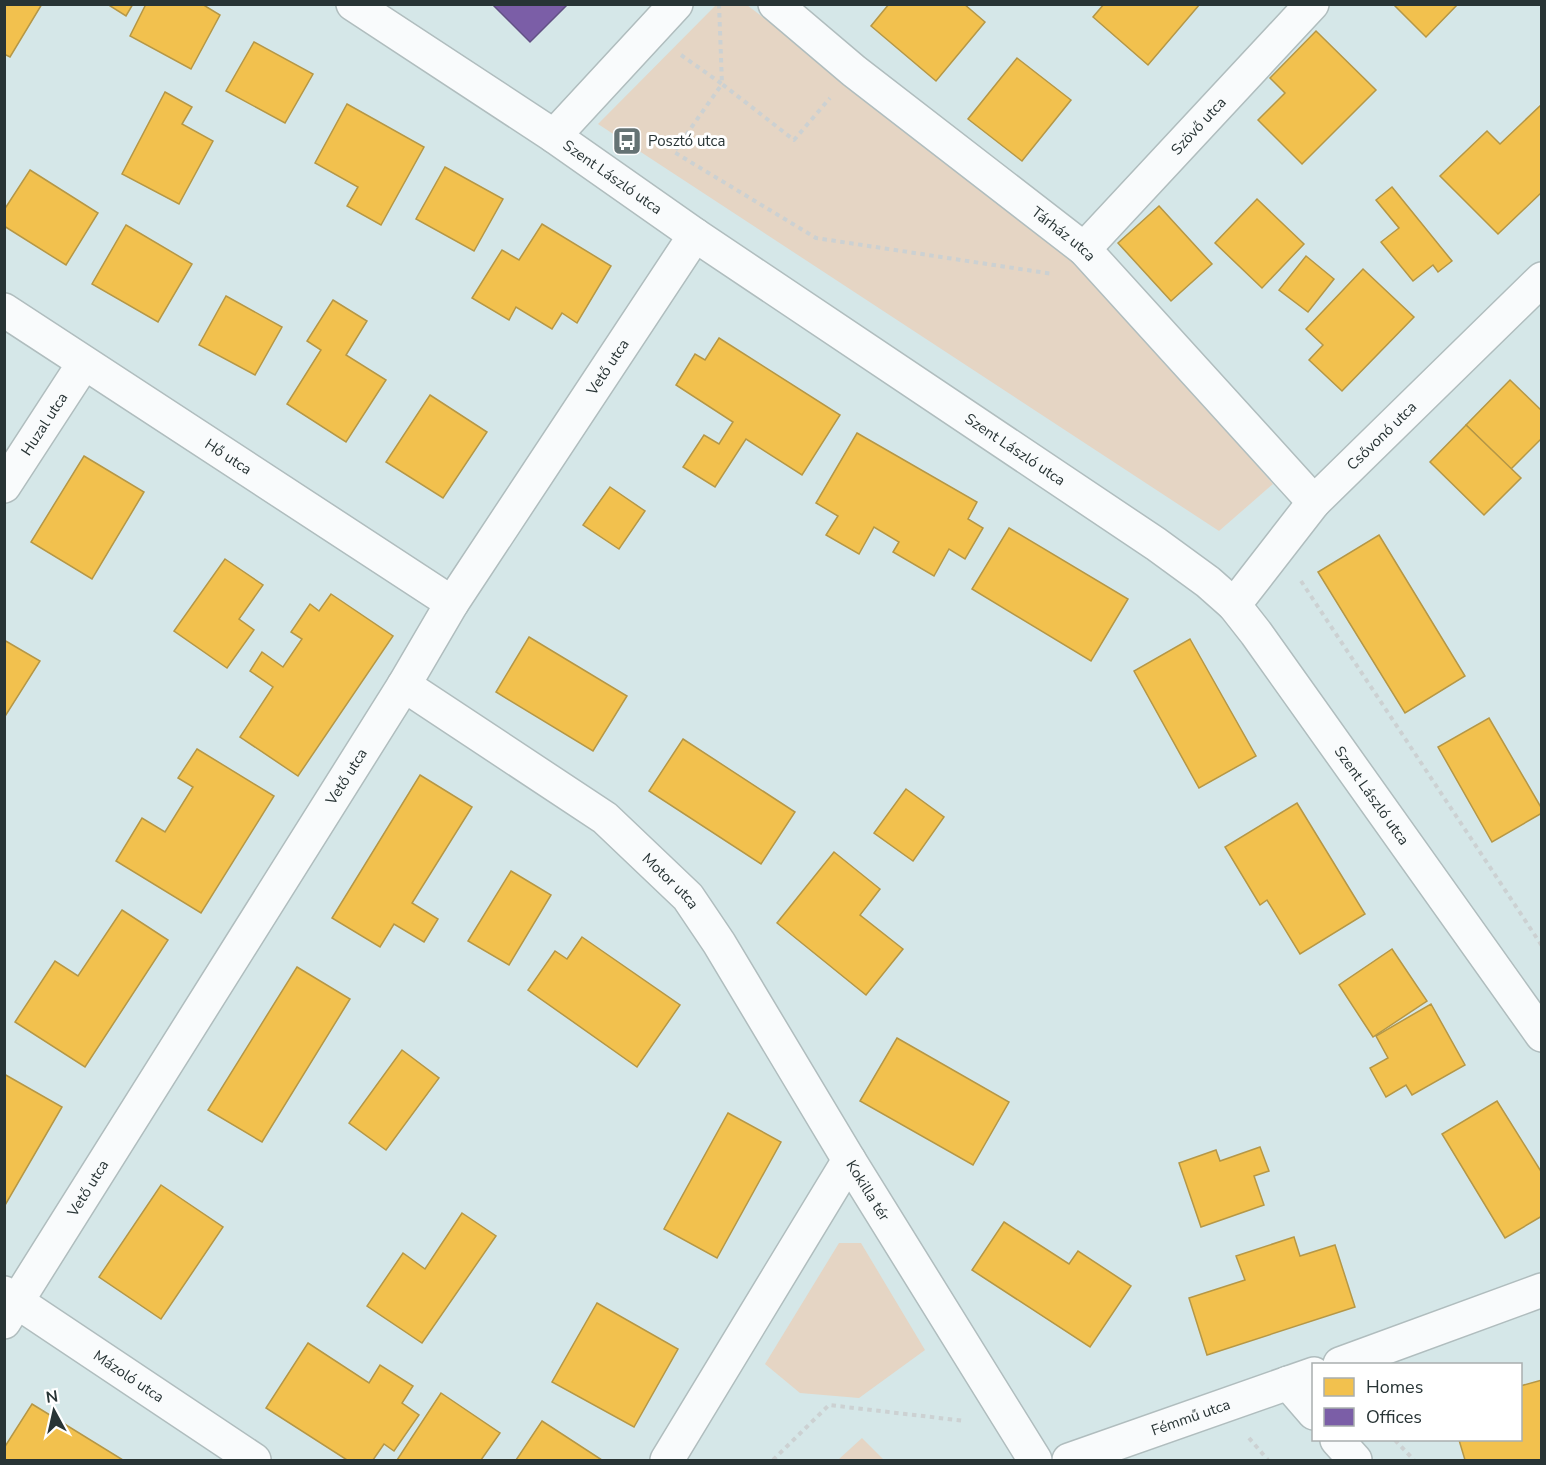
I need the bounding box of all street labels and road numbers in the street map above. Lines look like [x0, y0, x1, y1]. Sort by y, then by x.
street label: Szövő utca [1166, 93, 1230, 159]
street label: Szent László utca [559, 135, 666, 219]
street label: Tárház utca [1027, 202, 1100, 265]
street label: Vető utca [582, 335, 634, 400]
street label: Huzal utca [16, 389, 72, 459]
street label: Csővonó utca [1342, 397, 1421, 475]
street label: Szent László utca [961, 409, 1069, 490]
street label: Hő utca [201, 434, 256, 479]
street label: Szent László utca [1330, 742, 1414, 849]
street label: Vető utca [321, 744, 372, 810]
street label: Motor utca [638, 849, 703, 913]
street label: Vető utca [62, 1156, 113, 1221]
street label: Kokilla tér [842, 1156, 895, 1225]
street label: Mázoló utca [90, 1346, 168, 1407]
street label: Fémmű utca [1149, 1394, 1233, 1440]

